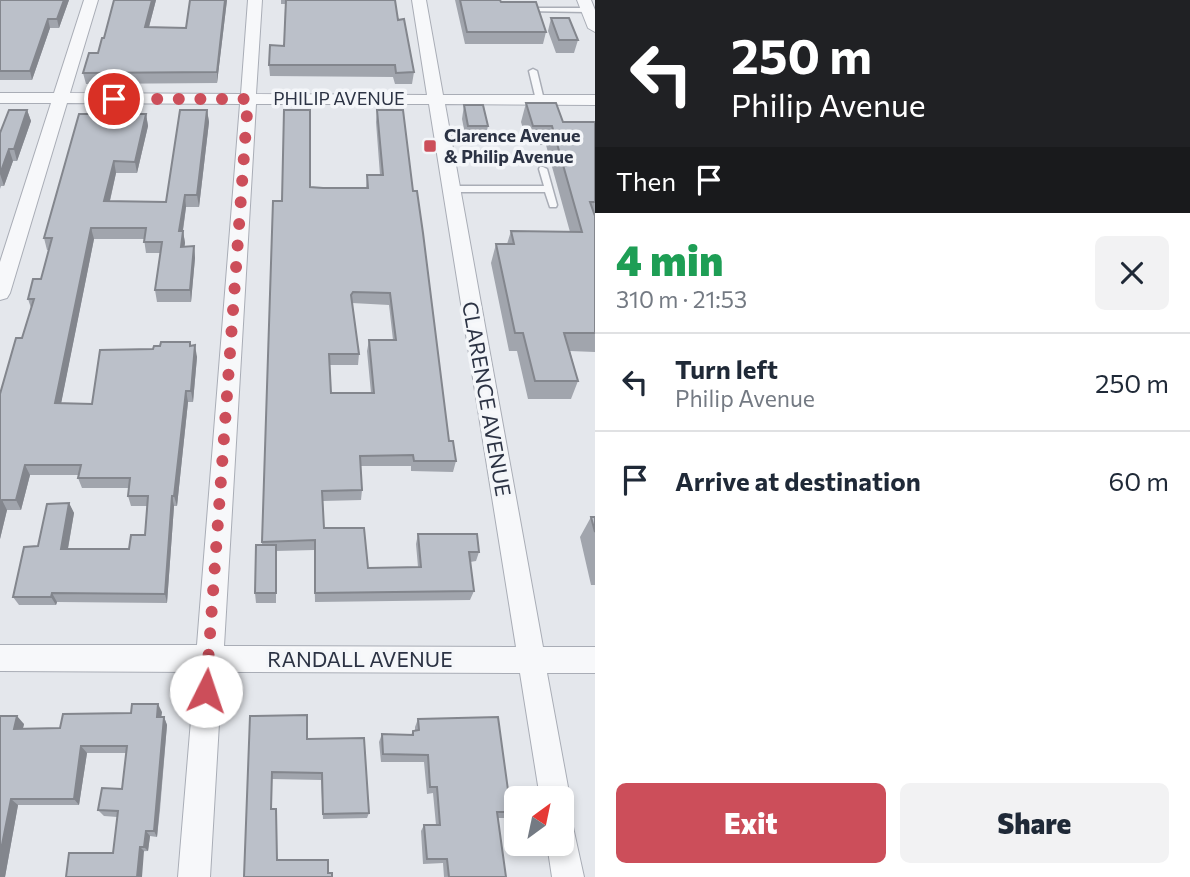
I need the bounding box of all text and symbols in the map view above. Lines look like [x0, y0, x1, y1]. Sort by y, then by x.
text: 250 m [731, 24, 872, 84]
icon: left [616, 28, 707, 119]
pin [84, 69, 144, 129]
icon: arrive [95, 80, 133, 118]
text: Philip Avenue [731, 84, 926, 124]
street label: PHILIP AVENUE [273, 87, 405, 109]
place label: Clarence Avenue & Philip Avenue [444, 124, 580, 167]
marker: Clarence Avenue & Philip Avenue [422, 138, 438, 154]
icon: arrive [690, 161, 728, 199]
text: Then [616, 165, 676, 196]
text: 4 min [616, 233, 723, 285]
button: close [1095, 236, 1169, 310]
text: 310 m · 21:53 [616, 285, 747, 313]
street label: CLARENCE AVENUE [458, 299, 517, 498]
text: Turn left [675, 353, 778, 384]
icon: left [616, 363, 654, 401]
text: 250 m [1095, 367, 1169, 398]
text: Philip Avenue [675, 384, 815, 412]
icon: arrive [616, 461, 654, 499]
text: Arrive at destination [675, 465, 921, 496]
text: 60 m [1109, 465, 1169, 496]
street label: RANDALL AVENUE [267, 646, 453, 671]
position arrow [169, 654, 243, 728]
button: Exit [616, 783, 886, 863]
button: Share [900, 783, 1169, 863]
north arrow [504, 786, 574, 856]
map controls [504, 786, 574, 856]

